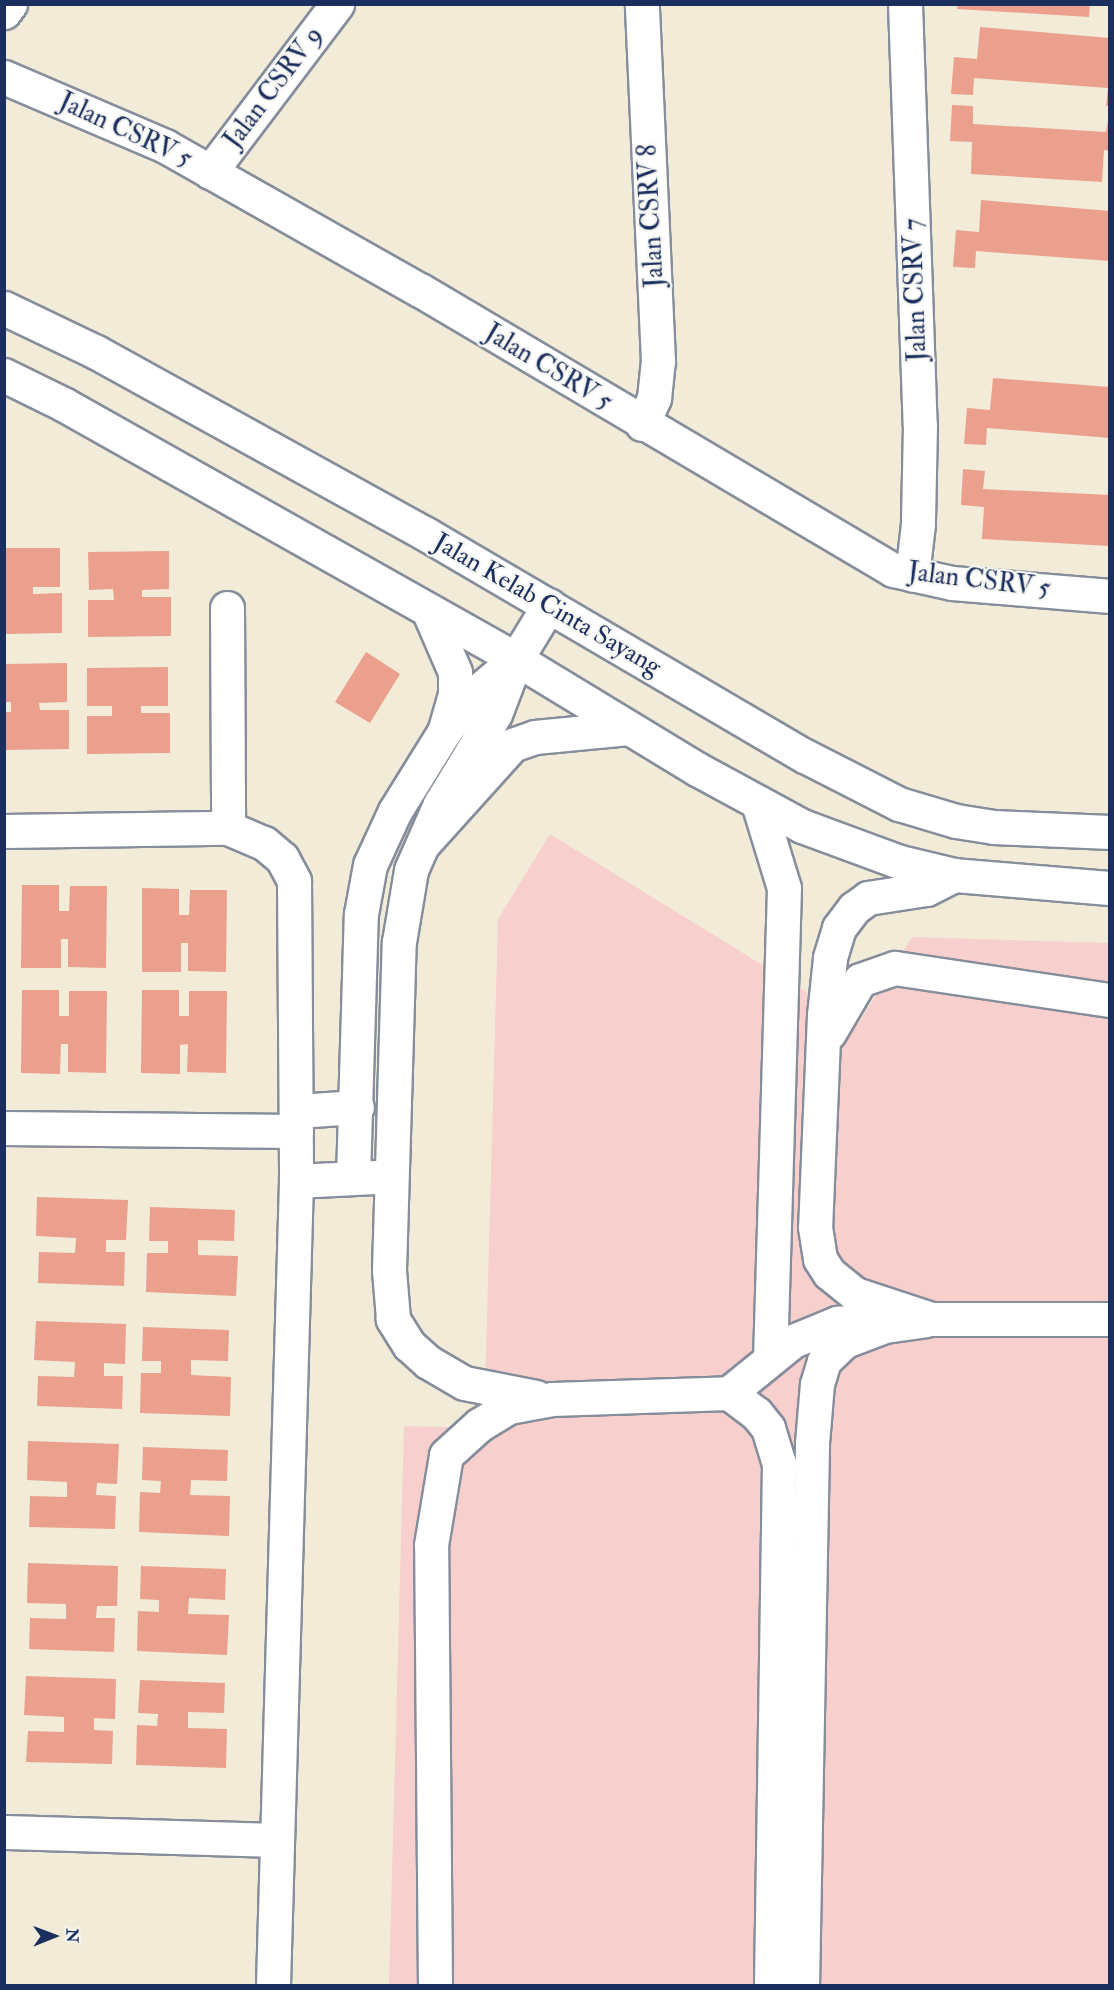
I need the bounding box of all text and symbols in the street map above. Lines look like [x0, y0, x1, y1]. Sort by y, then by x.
street label: Jalan CSRV 9 [218, 21, 330, 155]
street label: Jalan CSRV 5 [54, 87, 196, 175]
street label: Jalan CSRV 8 [633, 143, 671, 289]
street label: Jalan CSRV 7 [898, 218, 934, 362]
street label: Jalan CSRV 5 [479, 318, 617, 418]
street label: Jalan Kelab Cinta Sayang [428, 527, 666, 683]
street label: Jalan CSRV 5 [906, 557, 1052, 605]
north arrow [24, 1906, 84, 1966]
text: N [62, 1928, 82, 1943]

